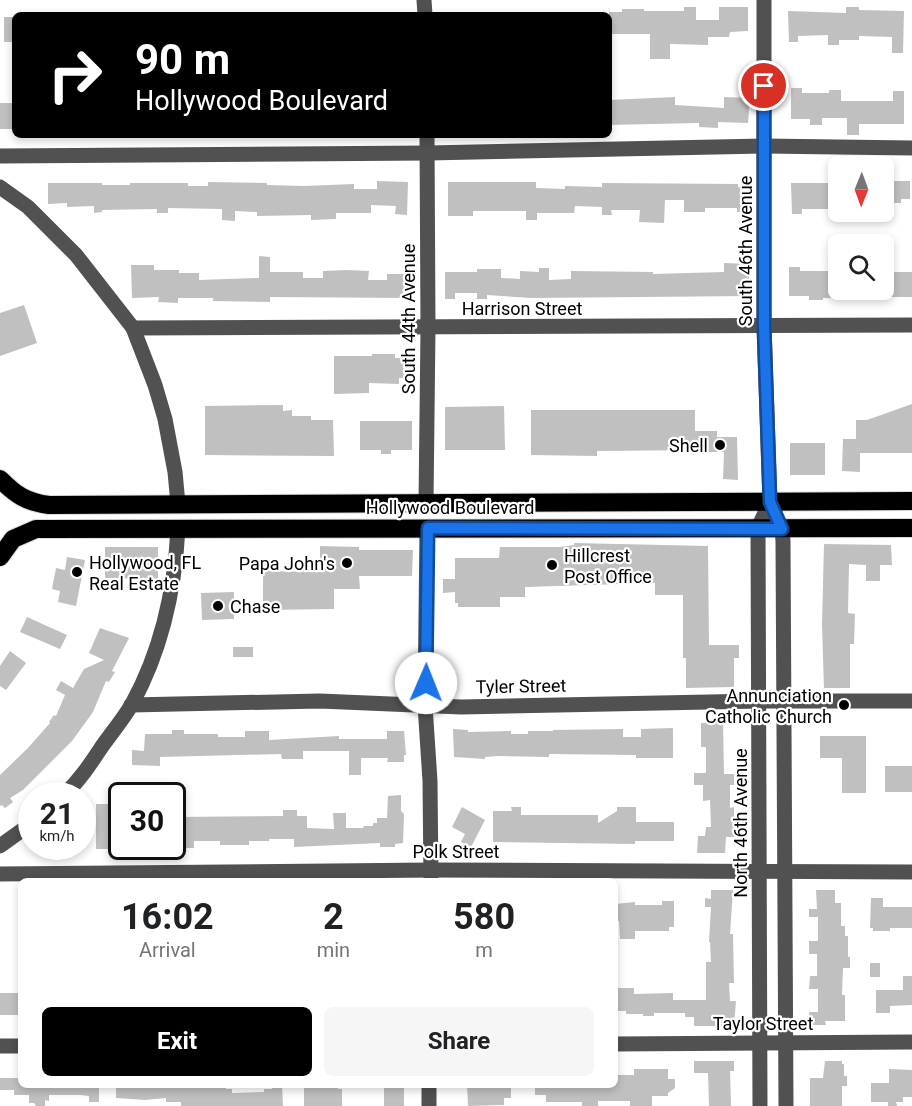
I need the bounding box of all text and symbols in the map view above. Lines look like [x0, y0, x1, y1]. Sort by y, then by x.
text: 90 m [135, 35, 230, 84]
icon: right [36, 36, 114, 114]
pin [738, 60, 789, 111]
icon: arrive [747, 69, 780, 102]
text: Hollywood Boulevard [135, 85, 388, 117]
north arrow [828, 156, 894, 222]
map controls [828, 156, 894, 300]
street label: South 46th Avenue [735, 176, 756, 326]
button: search [828, 234, 894, 300]
street label: South 44th Avenue [398, 244, 419, 394]
street label: Harrison Street [462, 298, 582, 319]
place label: Shell [669, 435, 708, 456]
marker: Shell [713, 438, 727, 452]
street label: Hollywood Boulevard [366, 497, 534, 518]
place label: Hillcrest Post Office [564, 545, 652, 587]
place label: Hollywood, FL Real Estate [89, 552, 202, 594]
place label: Papa John's [239, 553, 335, 574]
marker: Papa John's [340, 556, 354, 570]
marker: Hillcrest Post Office [545, 558, 559, 572]
marker: Hollywood, FL Real Estate [70, 565, 84, 579]
place label: Chase [230, 596, 280, 617]
marker: Chase [211, 599, 225, 613]
position arrow [394, 651, 458, 715]
street label: Tyler Street [476, 675, 567, 697]
place label: Annunciation Catholic Church [705, 685, 832, 727]
marker: Annunciation Catholic Church [837, 698, 851, 712]
street label: North 46th Avenue [730, 748, 751, 898]
speed limit sign: 30 [108, 782, 186, 860]
text: 21 [40, 796, 74, 831]
text: km/h [39, 827, 75, 845]
street label: Polk Street [413, 841, 500, 862]
text: 16:02 [121, 896, 214, 938]
text: 2 [323, 896, 344, 938]
text: 580 [453, 896, 515, 938]
text: Arrival [139, 938, 196, 962]
text: min [317, 938, 350, 962]
text: m [475, 938, 493, 962]
button: Exit [42, 1007, 312, 1076]
button: Share [324, 1007, 594, 1076]
street label: Taylor Street [713, 1013, 813, 1034]

